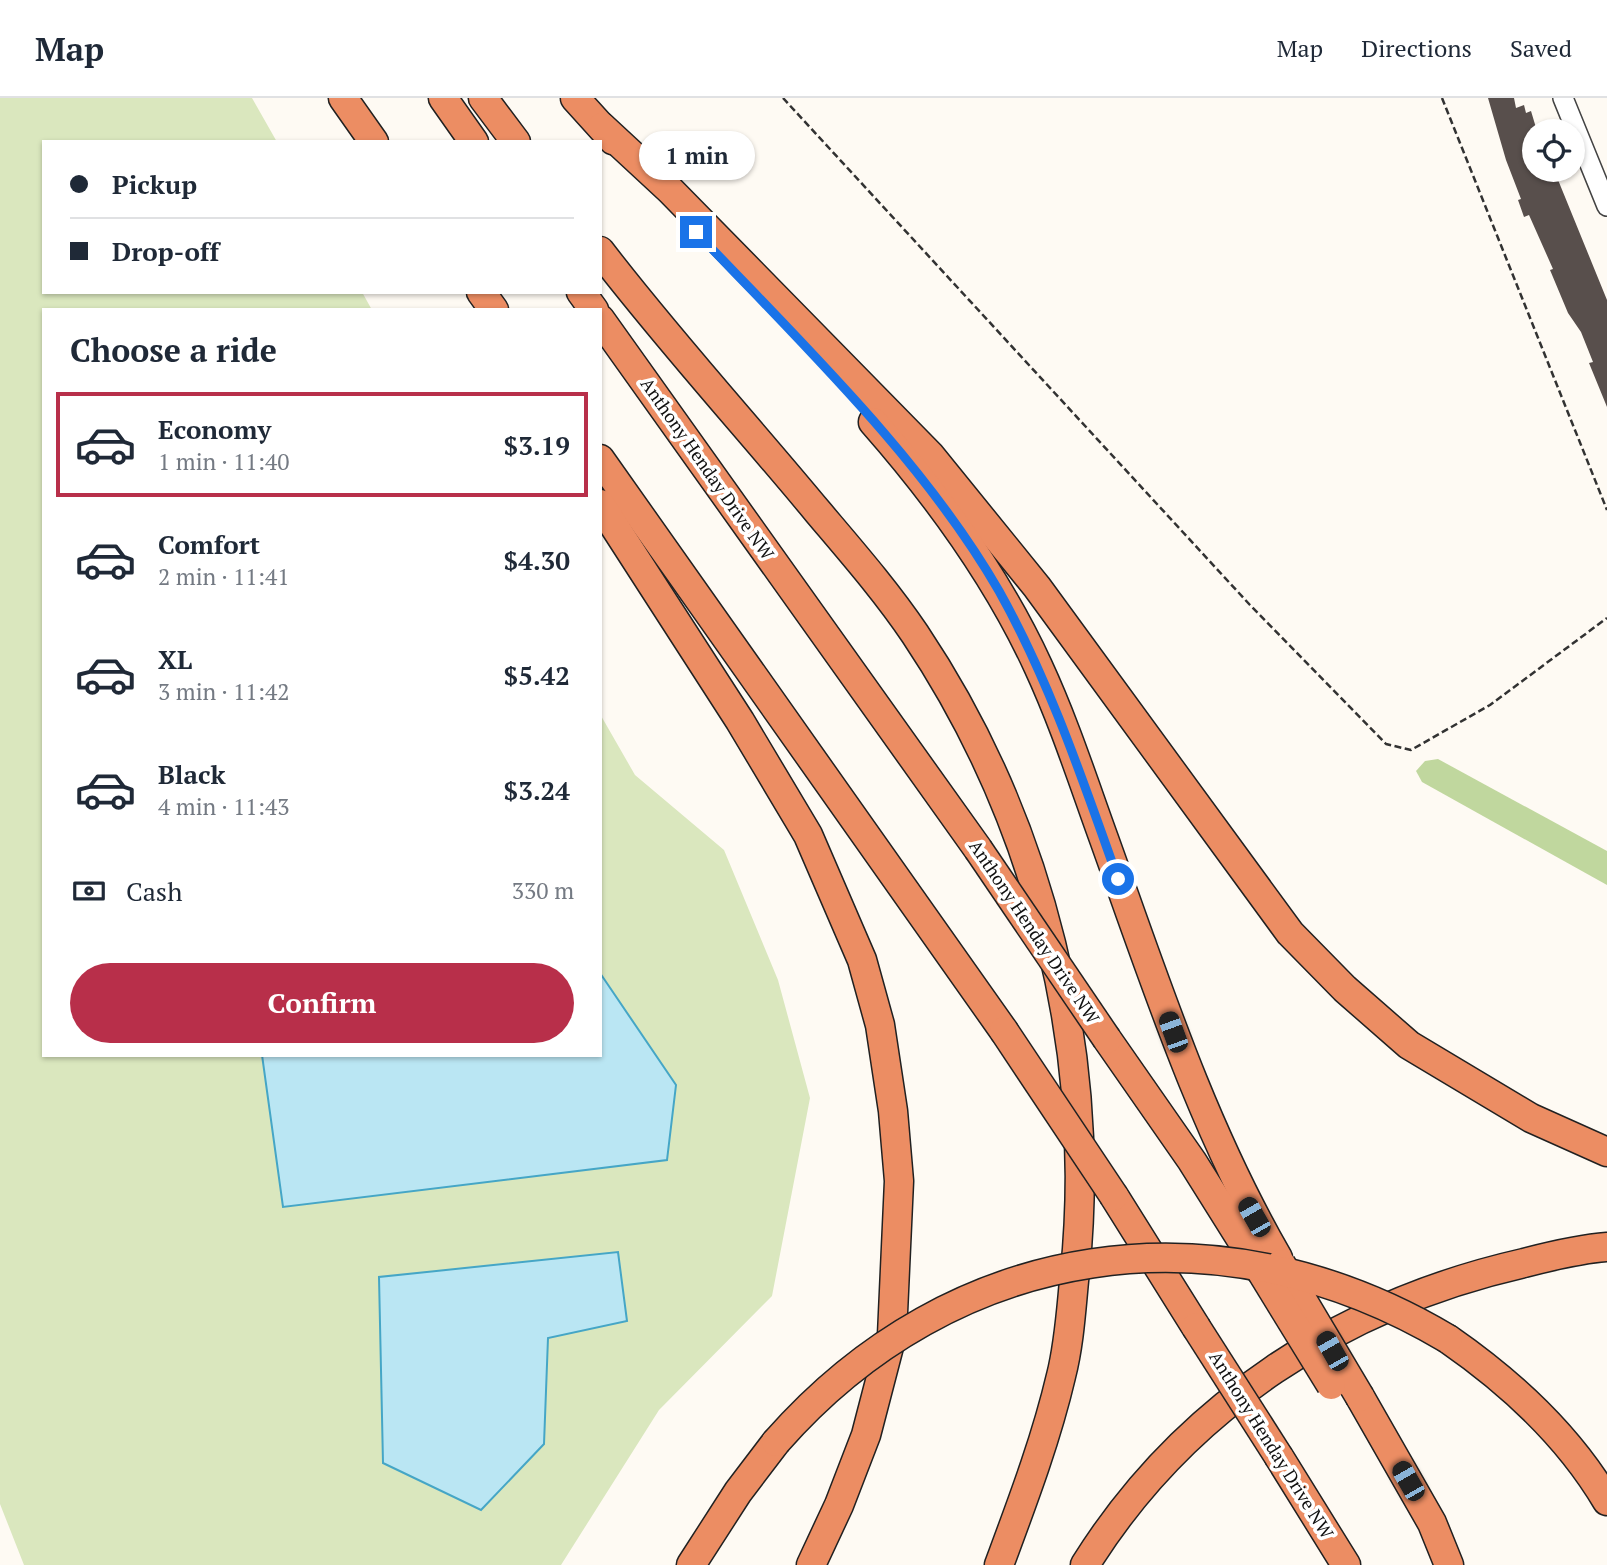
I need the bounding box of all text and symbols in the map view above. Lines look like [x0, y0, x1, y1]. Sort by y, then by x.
text: Map [35, 27, 104, 70]
text: Map [1277, 32, 1323, 64]
text: Directions [1361, 32, 1472, 64]
text: Saved [1510, 32, 1572, 64]
map controls [1522, 119, 1585, 182]
button: locate [1522, 119, 1585, 182]
callout: 1 min [638, 130, 754, 180]
text: 1 min [666, 140, 728, 171]
text: Pickup [112, 167, 197, 201]
route end [680, 216, 712, 248]
text: Drop-off [112, 234, 219, 268]
text: Choose a ride [70, 329, 277, 371]
street label: Anthony Henday Drive NW [636, 373, 780, 564]
text: Economy [158, 412, 271, 446]
icon: car [74, 413, 137, 476]
text: $3.19 [504, 428, 570, 462]
text: 1 min · 11:40 [158, 446, 290, 477]
text: Comfort [158, 527, 260, 561]
icon: car [74, 528, 137, 591]
text: $4.30 [504, 543, 570, 577]
text: 2 min · 11:41 [158, 561, 290, 592]
text: XL [158, 642, 192, 676]
icon: car [74, 643, 137, 706]
text: $5.42 [504, 658, 570, 692]
text: 3 min · 11:42 [158, 676, 290, 707]
text: Black [158, 757, 226, 791]
icon: car [74, 758, 137, 821]
text: $3.24 [504, 773, 570, 807]
text: 4 min · 11:43 [158, 791, 290, 822]
street label: Anthony Henday Drive NW [964, 835, 1106, 1028]
route start [1102, 863, 1134, 895]
icon: cash [70, 872, 108, 910]
text: Cash [126, 874, 182, 908]
text: 330 m [512, 875, 574, 906]
button: Confirm [70, 963, 574, 1043]
car [1156, 1009, 1191, 1055]
car [1235, 1194, 1274, 1240]
car [1313, 1328, 1352, 1374]
street label: Anthony Henday Drive NW [1204, 1346, 1340, 1543]
car [1389, 1458, 1428, 1504]

